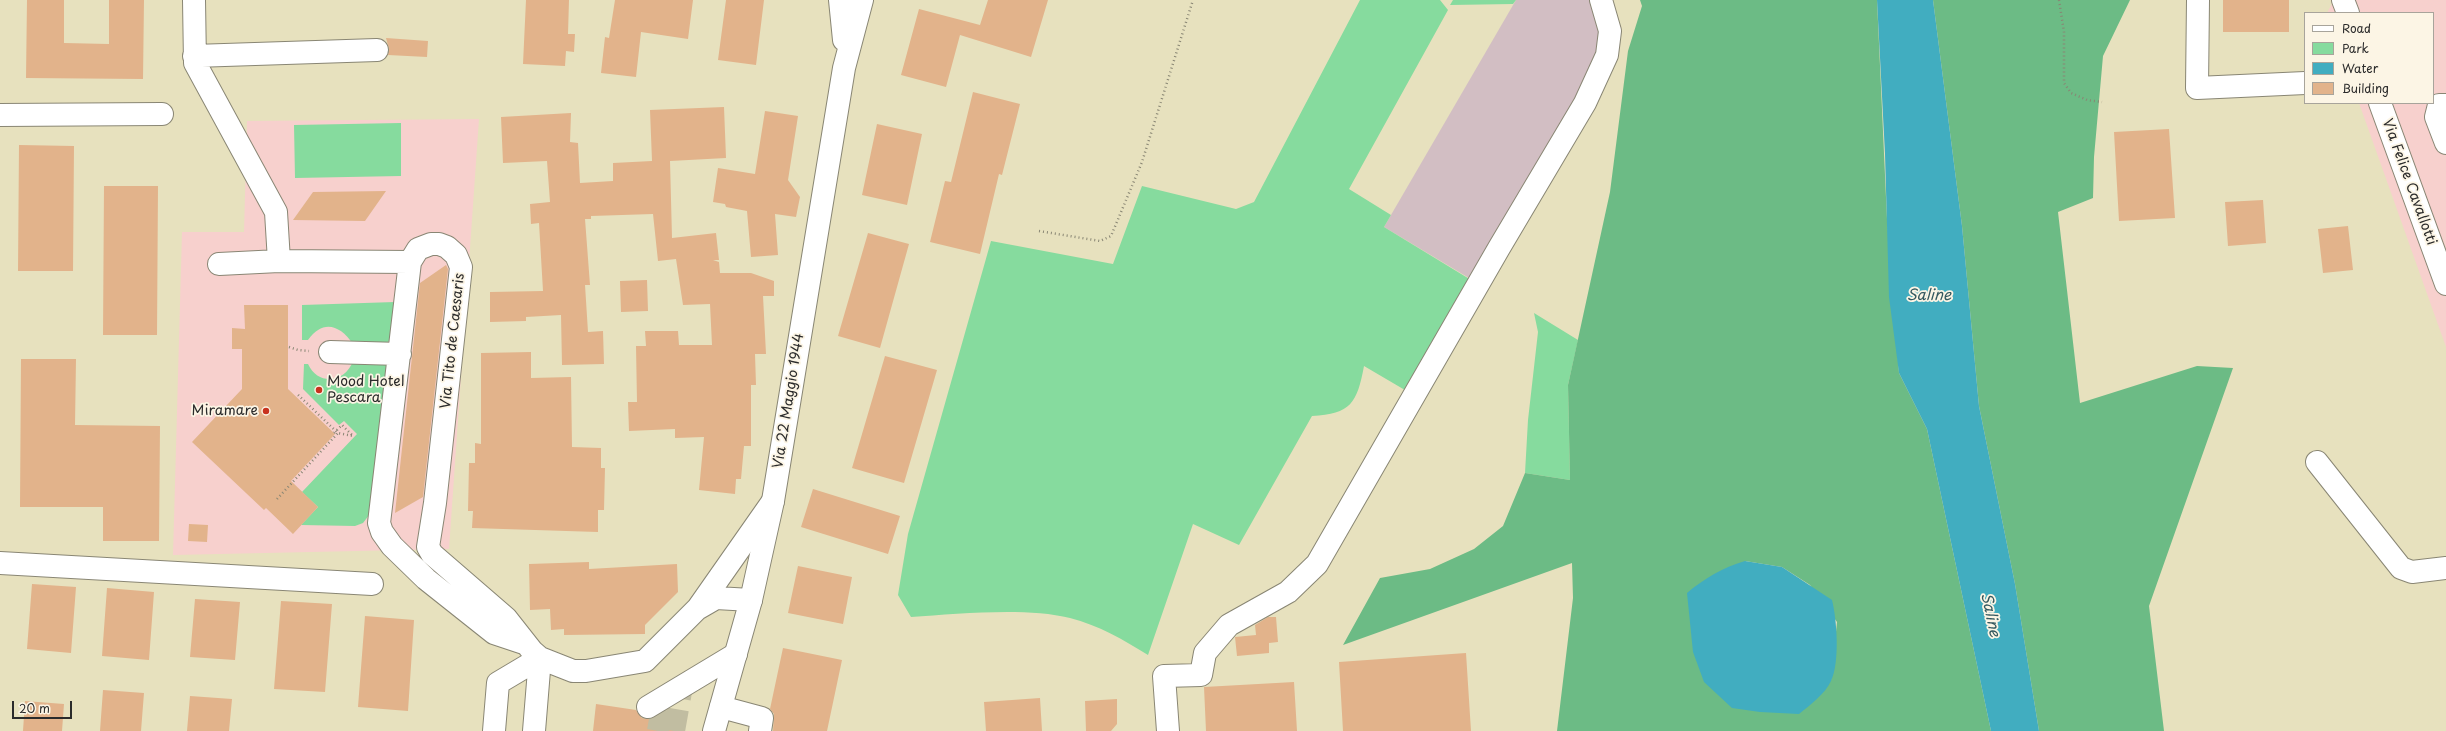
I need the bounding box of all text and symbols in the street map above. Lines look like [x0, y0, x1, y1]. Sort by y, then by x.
legend [2304, 12, 2434, 104]
text: Road [2342, 19, 2371, 37]
text: Park [2342, 39, 2369, 57]
text: Water [2342, 59, 2378, 77]
text: Building [2342, 79, 2389, 97]
street label: Via Felice Cavallotti [2378, 116, 2440, 248]
street label: Via Tito de Caesaris [438, 272, 468, 410]
water label: Saline [1907, 287, 1951, 305]
street label: Via 22 Maggio 1944 [770, 332, 808, 470]
place label: Mood Hotel Pescara [327, 374, 405, 406]
marker: Mood Hotel Pescara [314, 385, 324, 395]
place label: Miramare [191, 403, 258, 419]
marker: Miramare [261, 406, 271, 416]
water label: Saline [1977, 591, 2003, 639]
scale bar [14, 693, 74, 719]
text: 20 m [19, 699, 50, 717]

